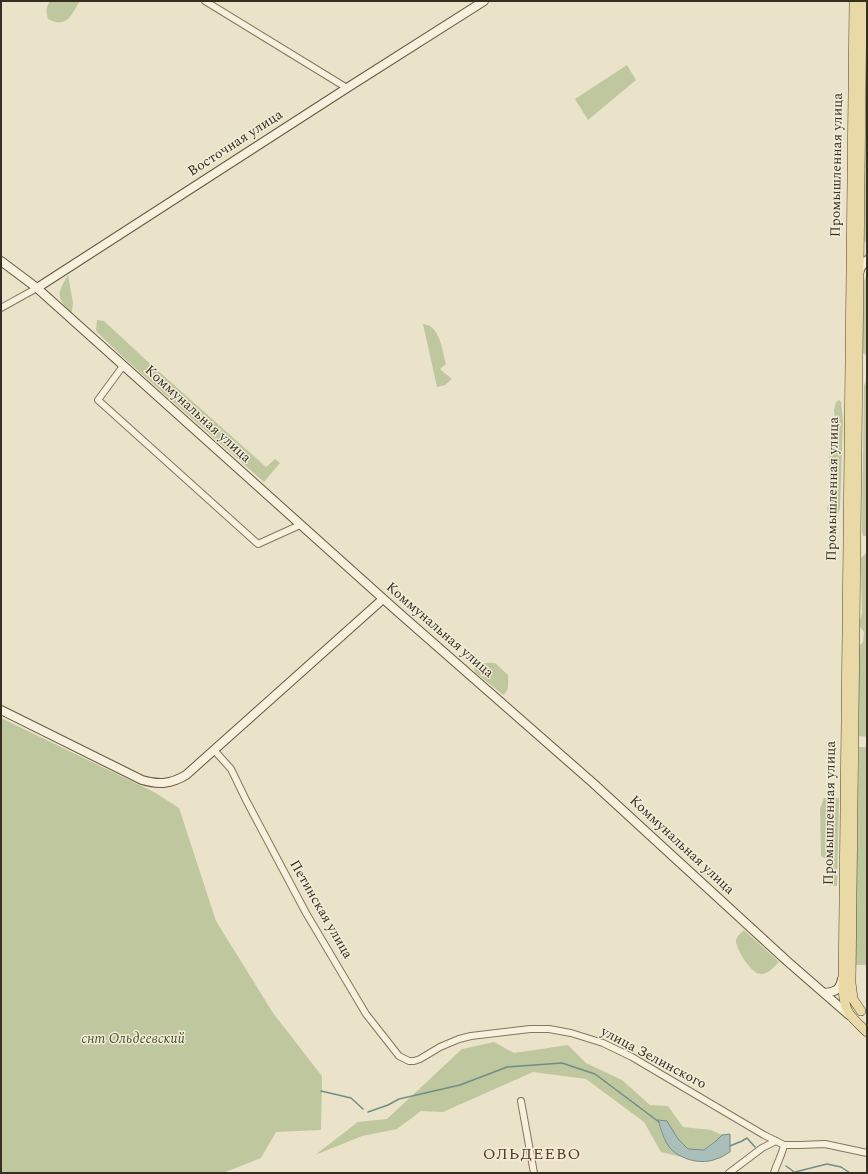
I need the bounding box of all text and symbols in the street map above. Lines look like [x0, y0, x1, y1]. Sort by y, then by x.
street label: Промышленная улица [828, 93, 848, 237]
street label: Восточная улица [185, 107, 287, 181]
street label: Коммунальная улица [140, 363, 254, 467]
street label: Промышленная улица [824, 417, 844, 561]
street label: Коммунальная улица [382, 580, 496, 682]
street label: Промышленная улица [821, 741, 841, 885]
street label: Коммунальная улица [625, 793, 737, 899]
street label: Петинская улица [285, 858, 355, 962]
street label: улица Зелинского [597, 1024, 709, 1094]
park label: снт Ольдеевский [81, 1032, 185, 1048]
district label: ОЛЬДЕЕВО [483, 1146, 581, 1166]

